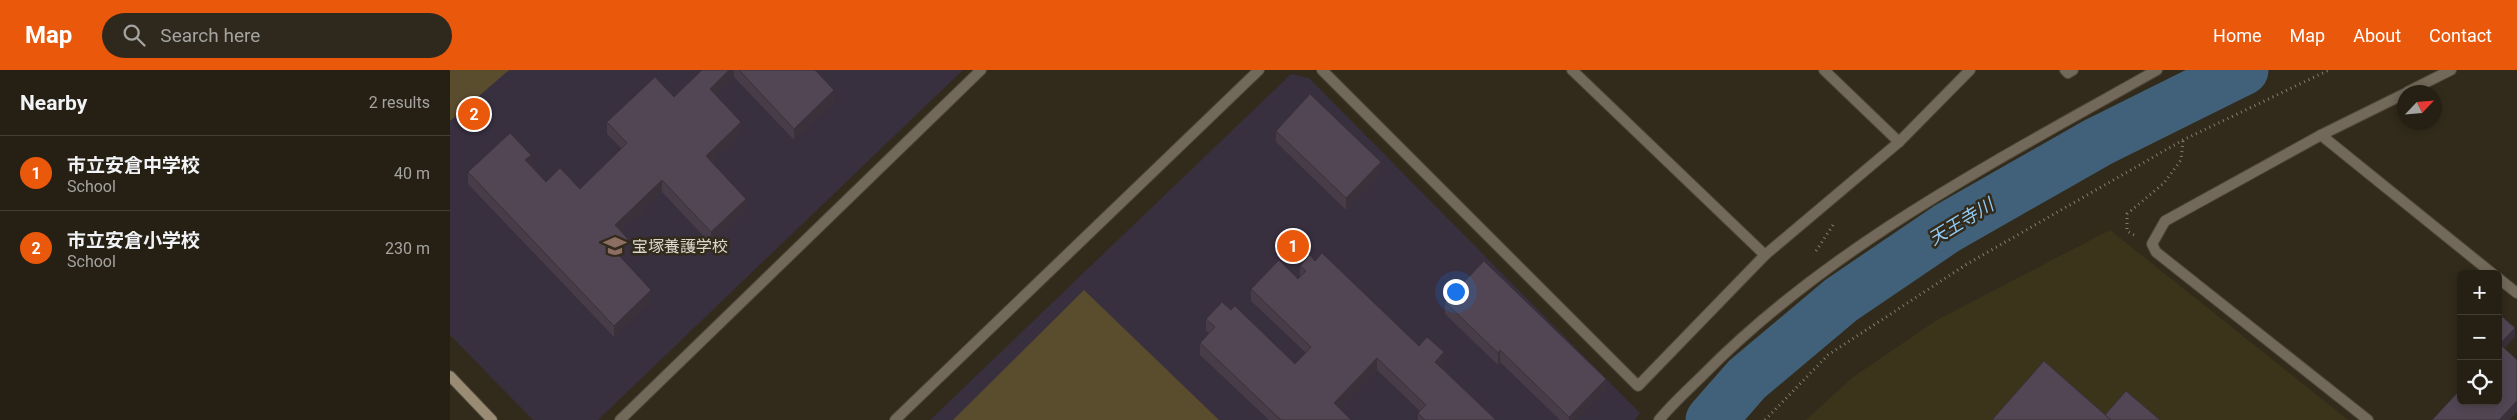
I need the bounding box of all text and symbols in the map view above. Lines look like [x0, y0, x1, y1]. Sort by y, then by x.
search box [102, 13, 452, 58]
text: Map [25, 21, 72, 49]
icon: search [120, 21, 148, 49]
text: Search here [160, 24, 260, 47]
text: Home [2213, 25, 2262, 46]
text: Map [2290, 25, 2325, 46]
text: About [2353, 25, 2401, 46]
text: Contact [2429, 25, 2492, 46]
north arrow [2397, 85, 2442, 130]
text: Nearby [20, 91, 87, 115]
text: 2 results [369, 93, 430, 112]
pin: 2 [458, 95, 490, 133]
text: 市立安倉中学校 [67, 154, 200, 177]
text: 1 [31, 164, 41, 183]
text: 40 m [394, 164, 430, 183]
text: School [67, 177, 116, 196]
water label: 天王寺川 [1924, 193, 1999, 249]
pin: 1 [1277, 227, 1309, 265]
text: 市立安倉小学校 [67, 229, 200, 252]
school or university icon: 宝塚養護学校 [602, 233, 628, 259]
place label: 宝塚養護学校 [632, 237, 728, 256]
text: 2 [31, 239, 41, 258]
text: 230 m [385, 239, 430, 258]
text: School [67, 252, 116, 271]
map controls [2457, 270, 2502, 405]
button: + [2457, 270, 2502, 315]
your location [1443, 279, 1469, 305]
button: − [2457, 315, 2502, 360]
button: locate [2457, 360, 2502, 405]

